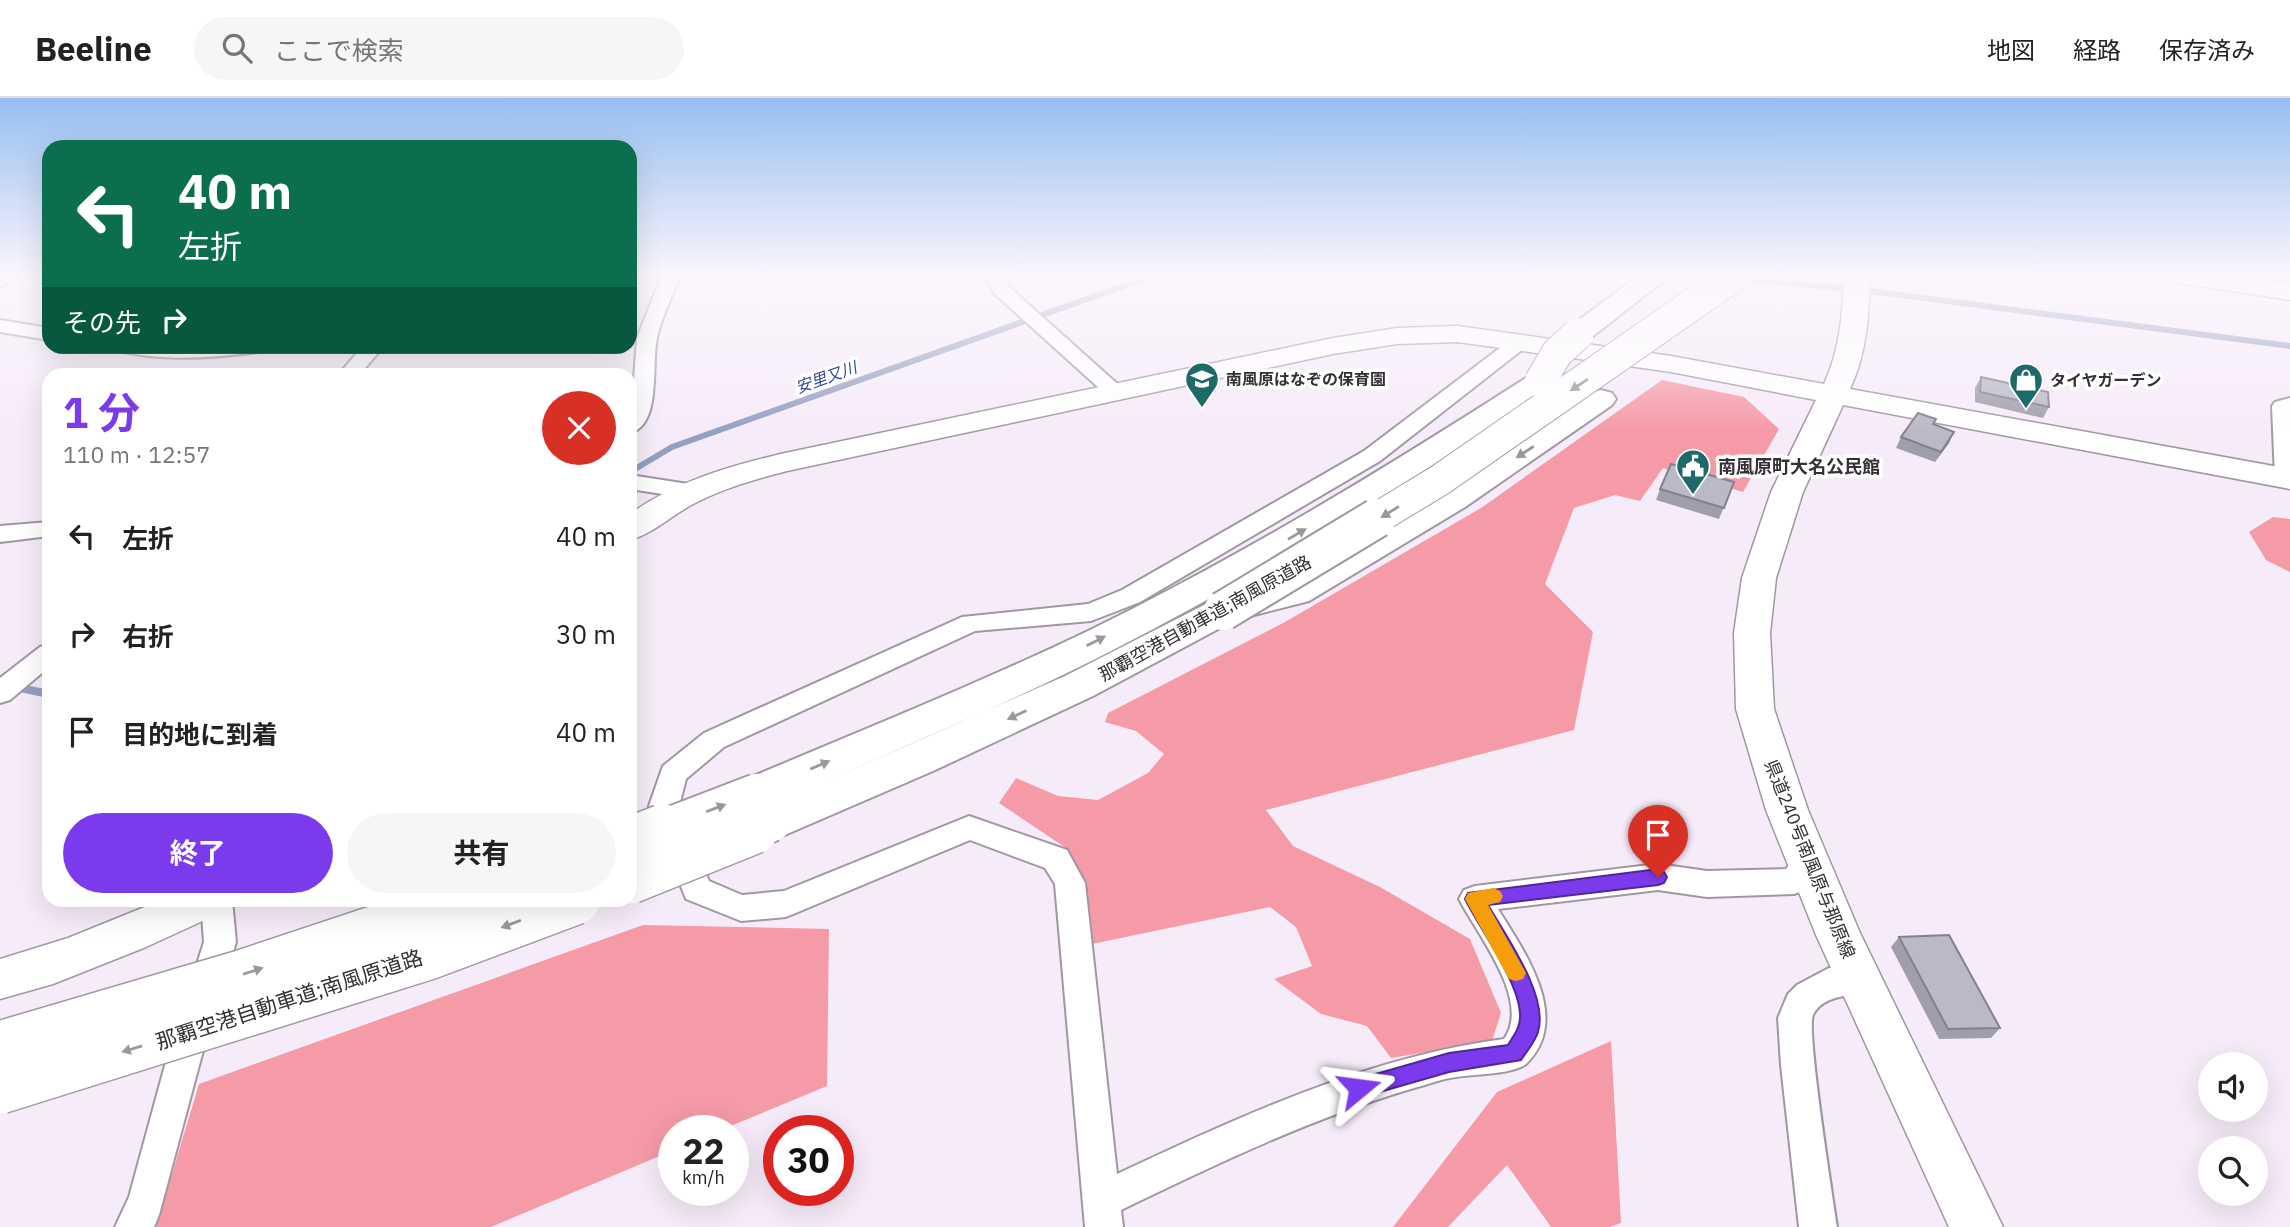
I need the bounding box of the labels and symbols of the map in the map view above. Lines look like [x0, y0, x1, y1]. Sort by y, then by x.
water label: 安里又川 [793, 356, 861, 397]
school or university icon: 南風原はなぞの保育園 [1183, 360, 1221, 409]
shop icon: タイヤガーデン [2007, 361, 2045, 410]
place label: 南風原はなぞの保育園 [1226, 369, 1386, 389]
place label: タイヤガーデン [2050, 370, 2162, 390]
one-way arrow [1570, 378, 1588, 392]
one-way arrow [1516, 446, 1535, 459]
public building icon: 南風原町大名公民館 [1674, 447, 1712, 496]
place label: 南風原町大名公民館 [1718, 455, 1880, 478]
one-way arrow [1380, 505, 1400, 518]
one-way arrow [1287, 528, 1306, 541]
street label: 那覇空港自動車道;南風原道路 [1095, 550, 1315, 686]
one-way arrow [1086, 636, 1106, 647]
one-way arrow [1007, 709, 1027, 720]
street label: 県道240号南風原与那原線 [1760, 756, 1860, 962]
one-way arrow [809, 759, 830, 770]
one-way arrow [706, 803, 727, 814]
pin [1628, 805, 1688, 877]
one-way arrow [500, 918, 521, 929]
street label: 那覇空港自動車道;南風原道路 [152, 943, 426, 1055]
one-way arrow [243, 965, 264, 975]
one-way arrow [121, 1044, 142, 1054]
position arrow [1322, 1051, 1396, 1125]
speed limit sign: 30 [763, 1115, 854, 1206]

